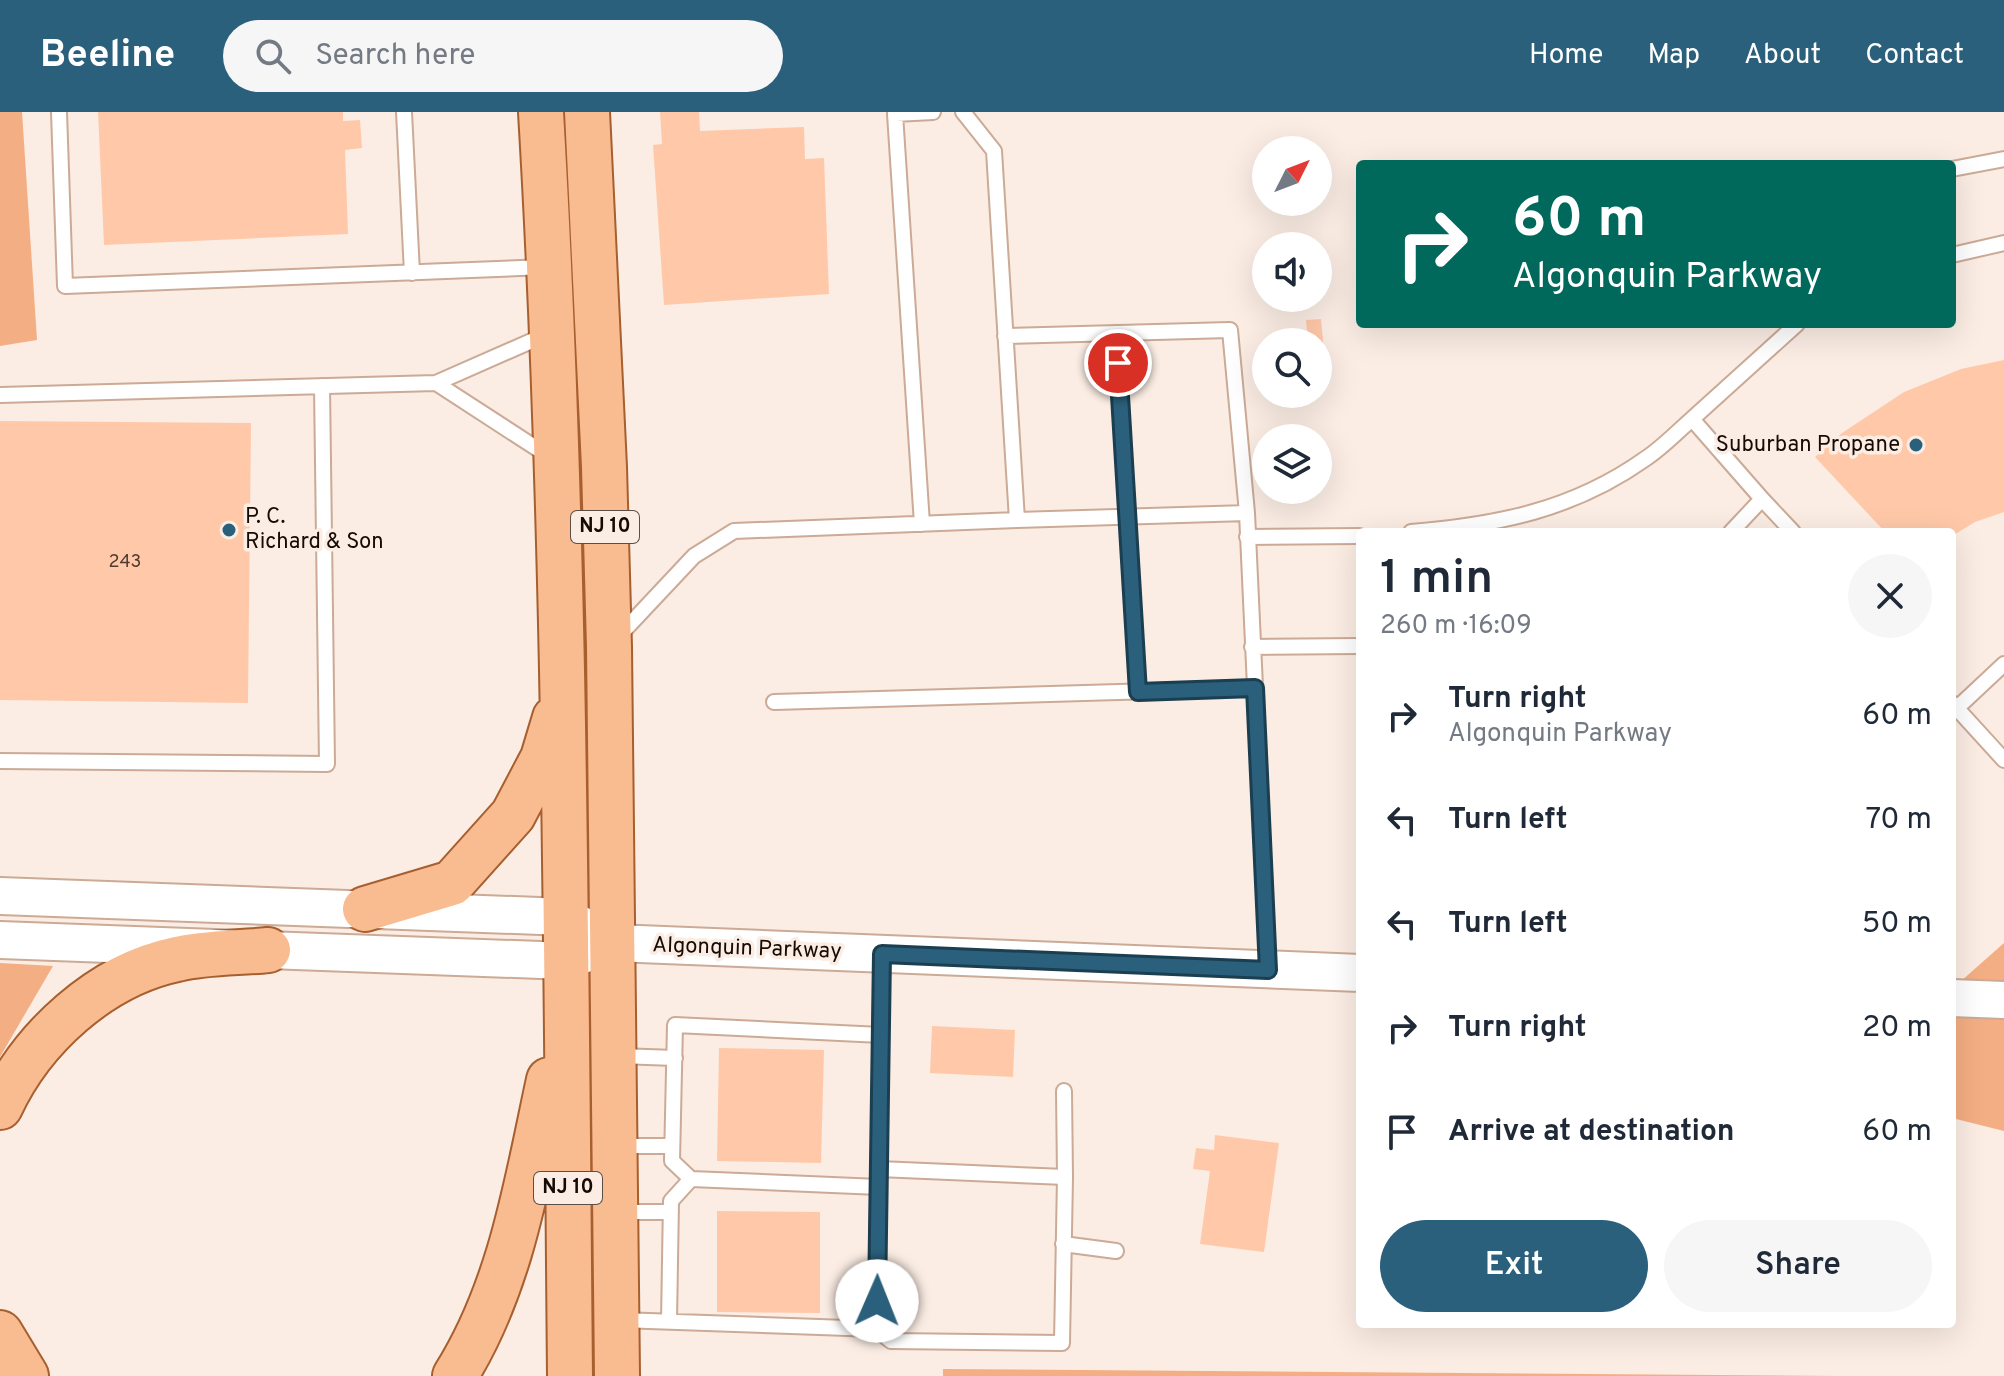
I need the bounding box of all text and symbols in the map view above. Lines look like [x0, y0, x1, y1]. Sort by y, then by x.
search box [223, 20, 783, 92]
text: Beeline [40, 32, 175, 81]
icon: search [251, 34, 295, 78]
text: Search here [315, 38, 475, 75]
text: Home [1529, 38, 1603, 74]
text: Map [1647, 38, 1700, 74]
text: About [1744, 38, 1821, 74]
text: Contact [1865, 38, 1964, 74]
north arrow [1252, 136, 1332, 216]
map controls [1252, 136, 1332, 504]
text: 60 m [1512, 186, 1646, 256]
icon: right [1380, 192, 1484, 296]
button: sound [1252, 232, 1332, 312]
text: Algonquin Parkway [1512, 255, 1822, 301]
button: search [1252, 328, 1332, 408]
pin [1084, 329, 1152, 397]
icon: arrive [1096, 341, 1140, 385]
button: layers [1252, 424, 1332, 504]
place label: Suburban Propane [1716, 432, 1900, 459]
marker: Suburban Propane [1907, 436, 1925, 454]
place label: P. C. Richard & Son [245, 504, 384, 556]
road number: NJ 10 [571, 511, 639, 543]
marker: P. C. Richard & Son [220, 521, 238, 539]
text: 1 min [1380, 550, 1493, 610]
house number: 243 [109, 551, 141, 574]
button: close [1848, 554, 1932, 638]
text: 260 m · 16:09 [1380, 610, 1532, 643]
text: Turn right [1448, 681, 1586, 718]
icon: right [1380, 694, 1424, 738]
text: 60 m [1862, 698, 1932, 735]
text: Algonquin Parkway [1448, 718, 1672, 751]
icon: left [1380, 798, 1424, 842]
text: Turn left [1448, 802, 1568, 839]
text: 70 m [1866, 802, 1932, 839]
icon: left [1380, 902, 1424, 946]
text: Turn left [1448, 906, 1568, 943]
text: 50 m [1862, 906, 1932, 943]
street label: Algonquin Parkway [652, 932, 842, 966]
icon: right [1380, 1006, 1424, 1050]
text: Turn right [1448, 1010, 1586, 1047]
text: 20 m [1862, 1010, 1932, 1047]
icon: arrive [1380, 1110, 1424, 1154]
text: Arrive at destination [1448, 1114, 1734, 1151]
text: 60 m [1862, 1114, 1932, 1151]
road number: NJ 10 [534, 1172, 602, 1204]
button: Exit [1380, 1220, 1648, 1312]
button: Share [1664, 1220, 1932, 1312]
position arrow [835, 1259, 919, 1343]

